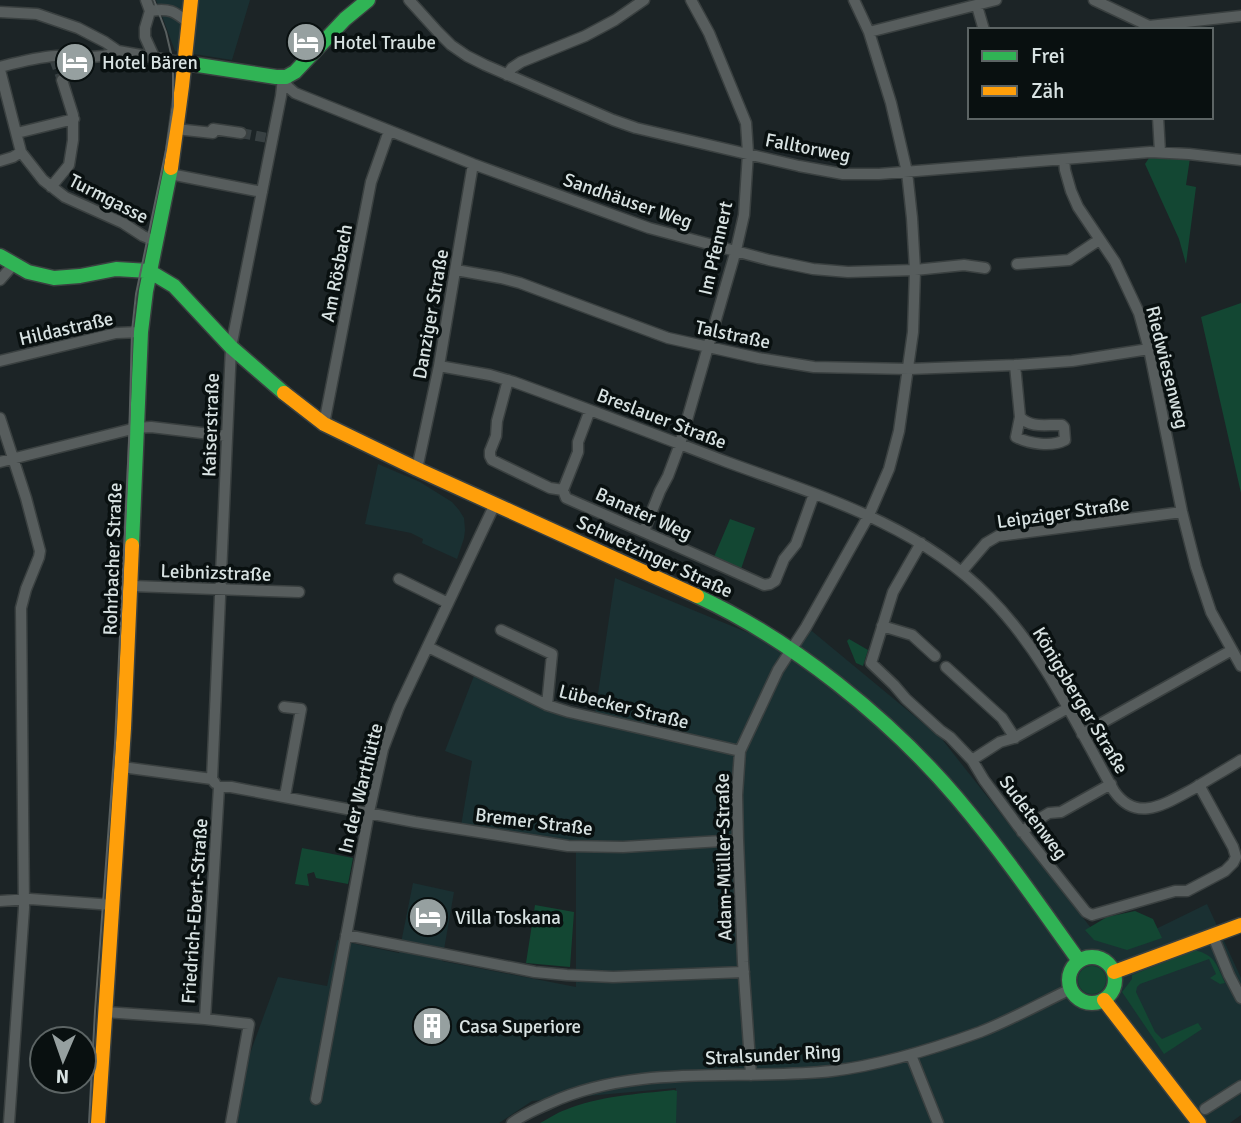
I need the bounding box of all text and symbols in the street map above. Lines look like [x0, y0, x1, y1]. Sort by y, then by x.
hotel icon: Hotel Traube [285, 21, 327, 63]
legend [968, 28, 1213, 119]
place label: Hotel Traube [333, 31, 436, 55]
hotel icon: Hotel Bären [54, 41, 96, 83]
text: Frei [1031, 43, 1065, 69]
place label: Hotel Bären [102, 51, 198, 75]
text: Zäh [1031, 78, 1065, 104]
street label: Falltorweg [763, 128, 852, 168]
street label: Sandhäuser Weg [560, 168, 695, 234]
street label: Turmgasse [65, 169, 152, 229]
street label: Im Pfennert [694, 199, 739, 298]
street label: Am Rösbach [316, 222, 358, 324]
street label: Danziger Straße [408, 247, 454, 381]
street label: Riedwiesenweg [1140, 303, 1194, 431]
street label: Hildastraße [17, 306, 116, 351]
street label: Talstraße [693, 315, 772, 355]
street label: Kaiserstraße [197, 373, 225, 477]
street label: Breslauer Straße [593, 383, 730, 455]
street label: Rohrbacher Straße [98, 482, 128, 636]
street label: Banater Weg [592, 482, 696, 546]
street label: Leipziger Straße [995, 492, 1131, 534]
street label: Schwetzinger Straße [573, 510, 736, 604]
street label: Leibnizstraße [160, 559, 272, 587]
street label: Königsberger Straße [1027, 623, 1133, 778]
street label: Lübecker Straße [556, 679, 691, 735]
street label: In der Warthütte [333, 721, 389, 856]
street label: Sudetenweg [994, 771, 1073, 865]
street label: Adam-Müller-Straße [711, 773, 737, 941]
street label: Bremer Straße [474, 803, 594, 841]
street label: Friedrich-Ebert-Straße [177, 817, 213, 1005]
hotel icon: Villa Toskana [407, 896, 449, 938]
place label: Villa Toskana [455, 906, 561, 930]
building icon: Casa Superiore [411, 1005, 453, 1047]
place label: Casa Superiore [459, 1015, 581, 1039]
north arrow [28, 1025, 98, 1095]
street label: Stralsunder Ring [704, 1039, 842, 1071]
text: N [55, 1064, 69, 1088]

